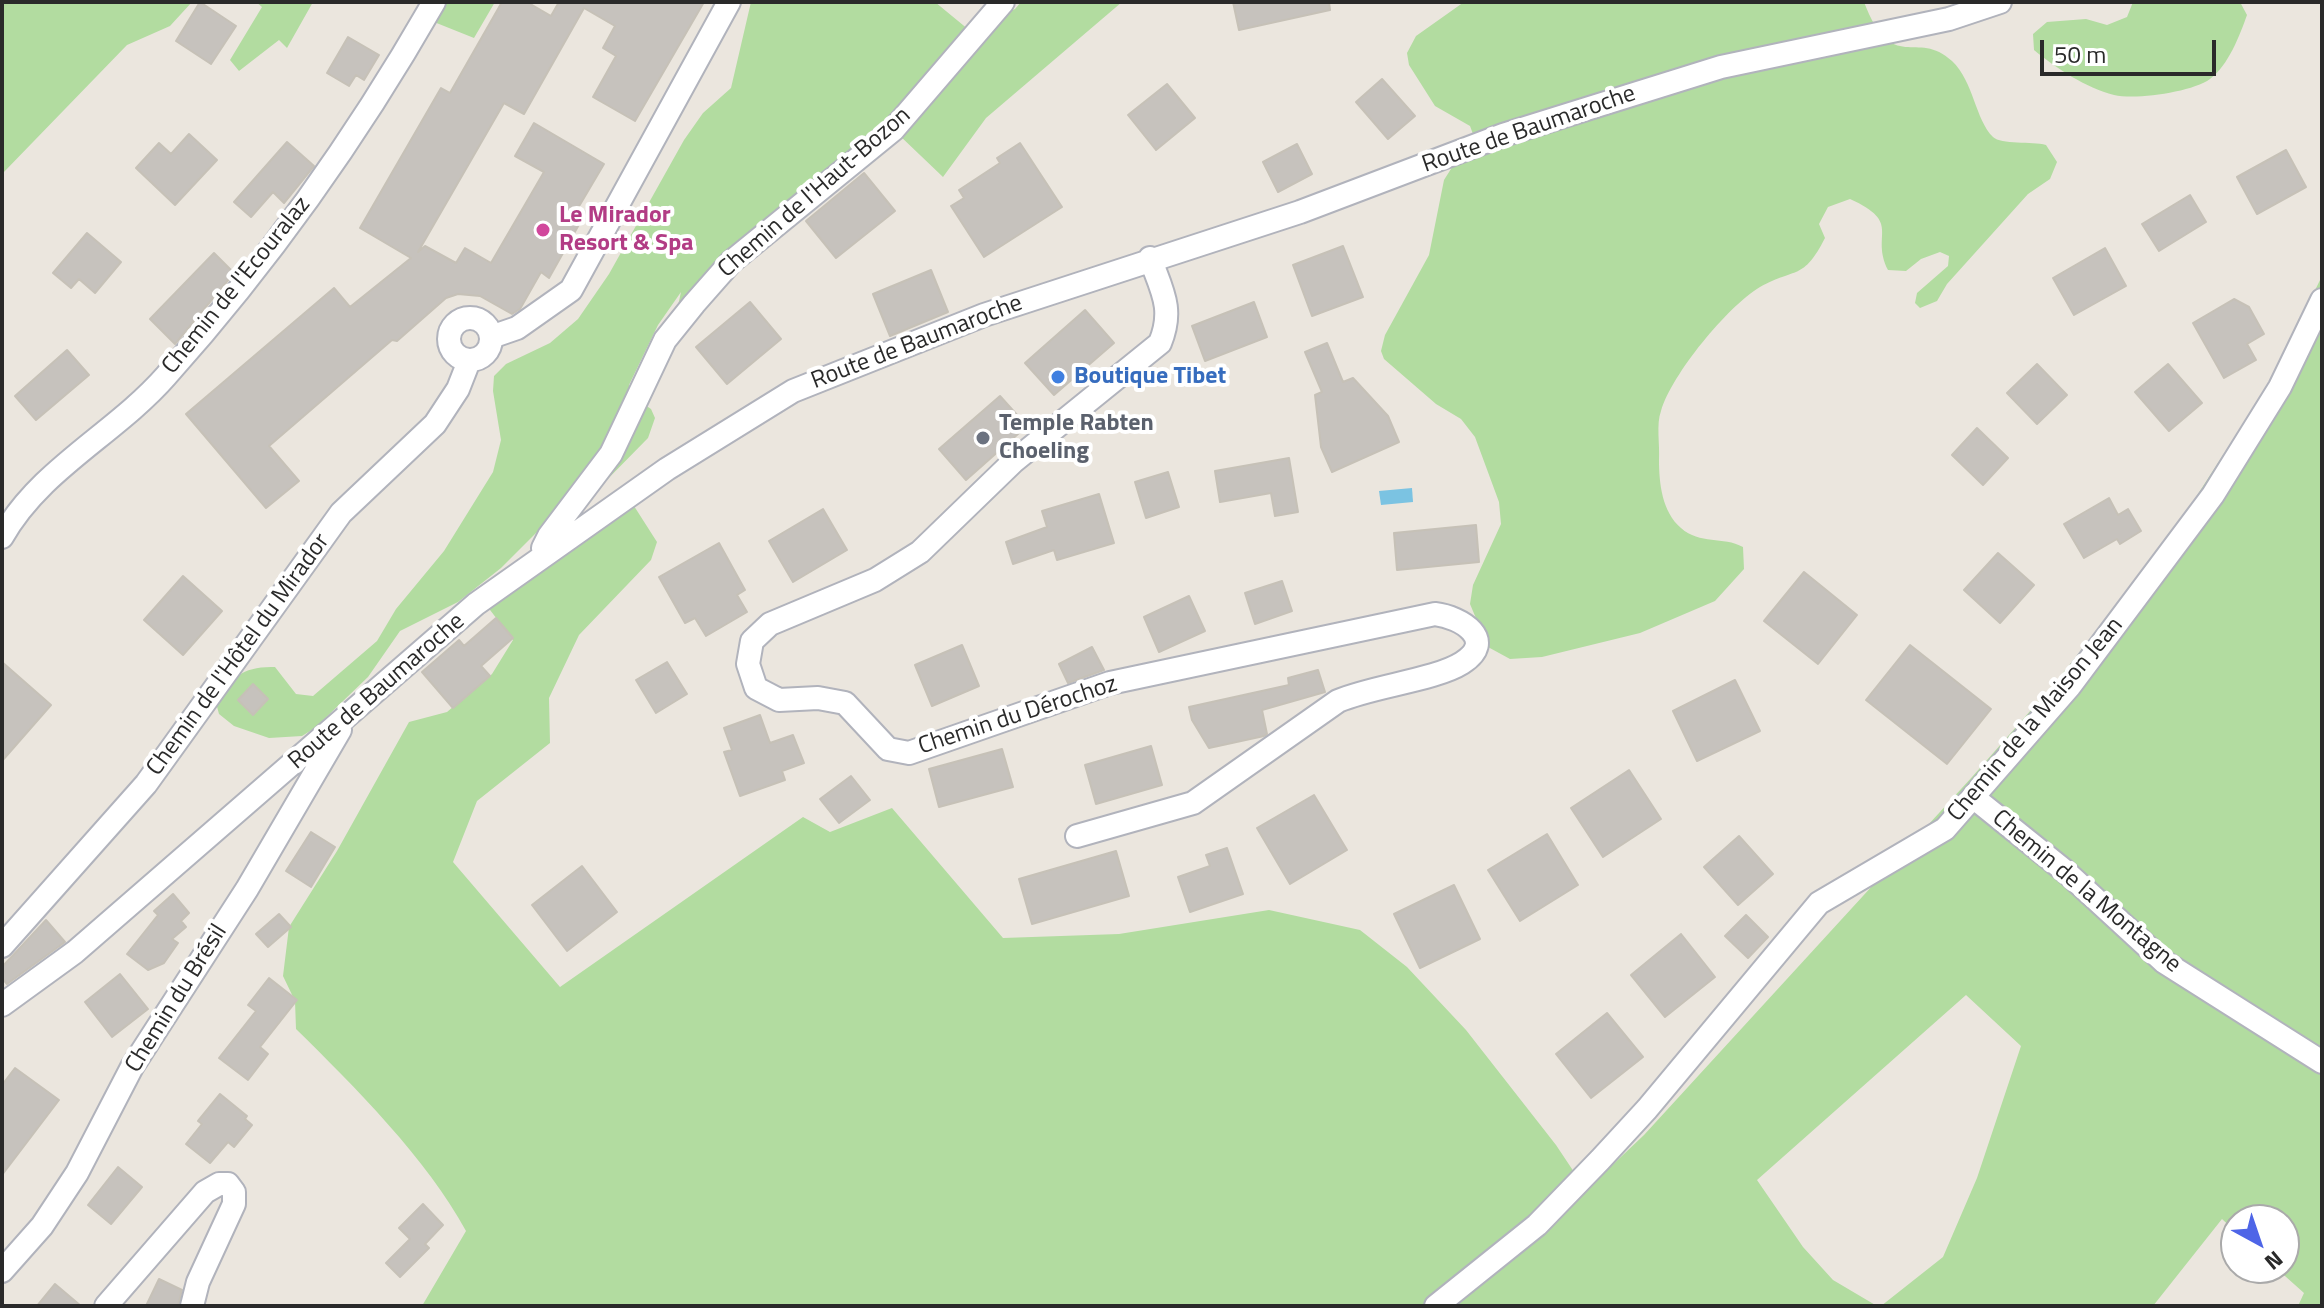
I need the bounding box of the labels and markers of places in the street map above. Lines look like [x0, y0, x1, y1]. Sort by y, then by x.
place label: Le Mirador Resort & Spa [559, 202, 693, 258]
marker: Le Mirador Resort & Spa [534, 221, 552, 239]
place label: Boutique Tibet [1074, 363, 1226, 391]
marker: Boutique Tibet [1049, 368, 1067, 386]
place label: Temple Rabten Choeling [999, 410, 1154, 466]
marker: Temple Rabten Choeling [974, 429, 992, 447]

